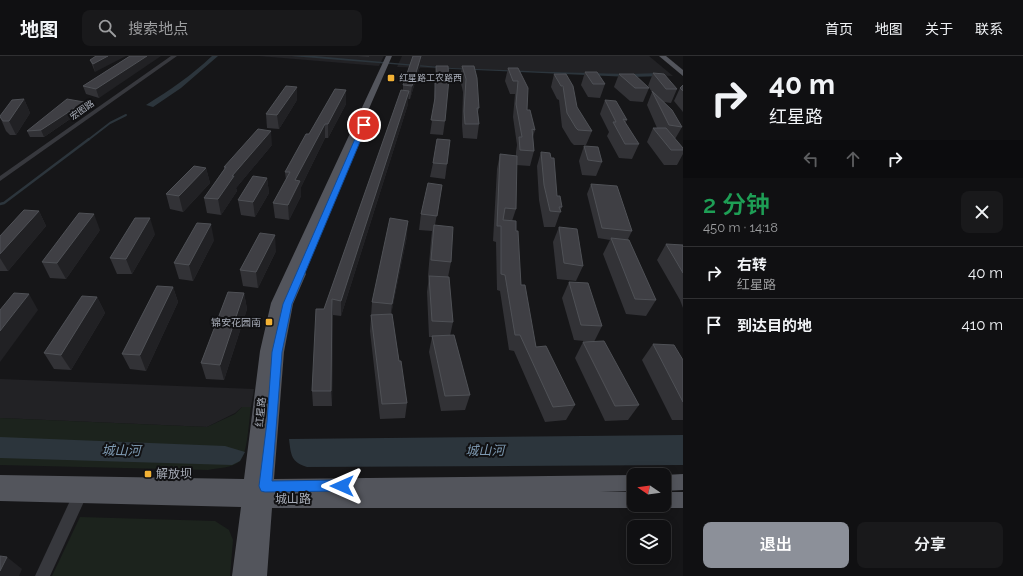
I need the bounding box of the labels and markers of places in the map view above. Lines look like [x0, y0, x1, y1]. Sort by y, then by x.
marker: 红星路工农路西 [386, 73, 396, 83]
place label: 红星路工农路西 [399, 73, 462, 83]
pin [347, 108, 381, 142]
place label: 锦安花园南 [211, 317, 261, 328]
marker: 锦安花园南 [264, 317, 274, 327]
place label: 解放坝 [156, 467, 192, 481]
marker: 解放坝 [143, 469, 153, 479]

